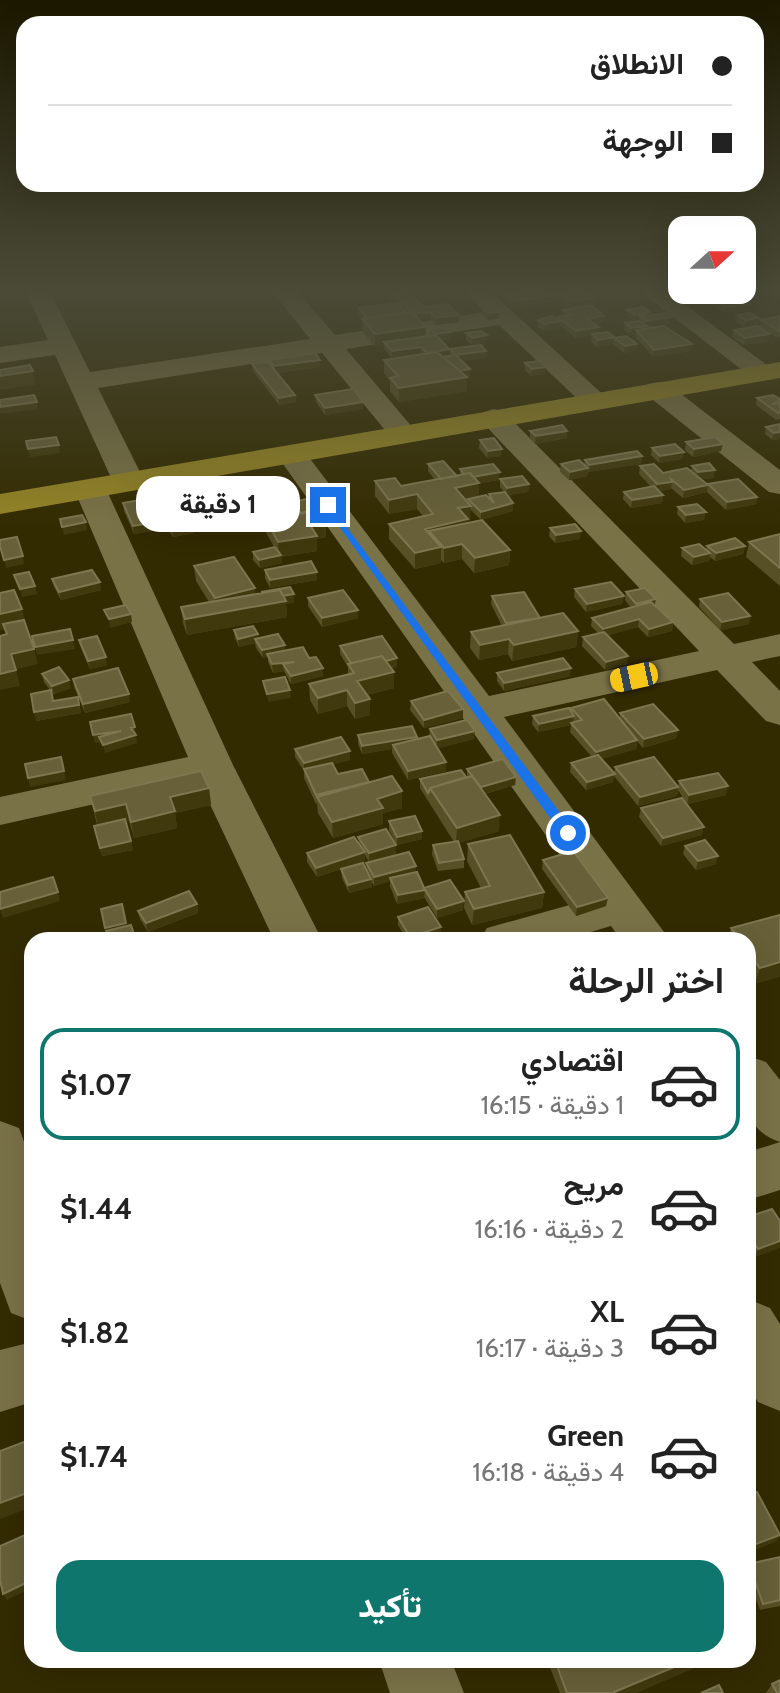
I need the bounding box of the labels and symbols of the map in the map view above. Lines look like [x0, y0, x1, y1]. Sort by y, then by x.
north arrow [668, 216, 756, 304]
callout: 1 دقيقة [136, 477, 300, 533]
route end [310, 487, 346, 523]
car [608, 660, 660, 694]
route start [550, 815, 586, 851]

